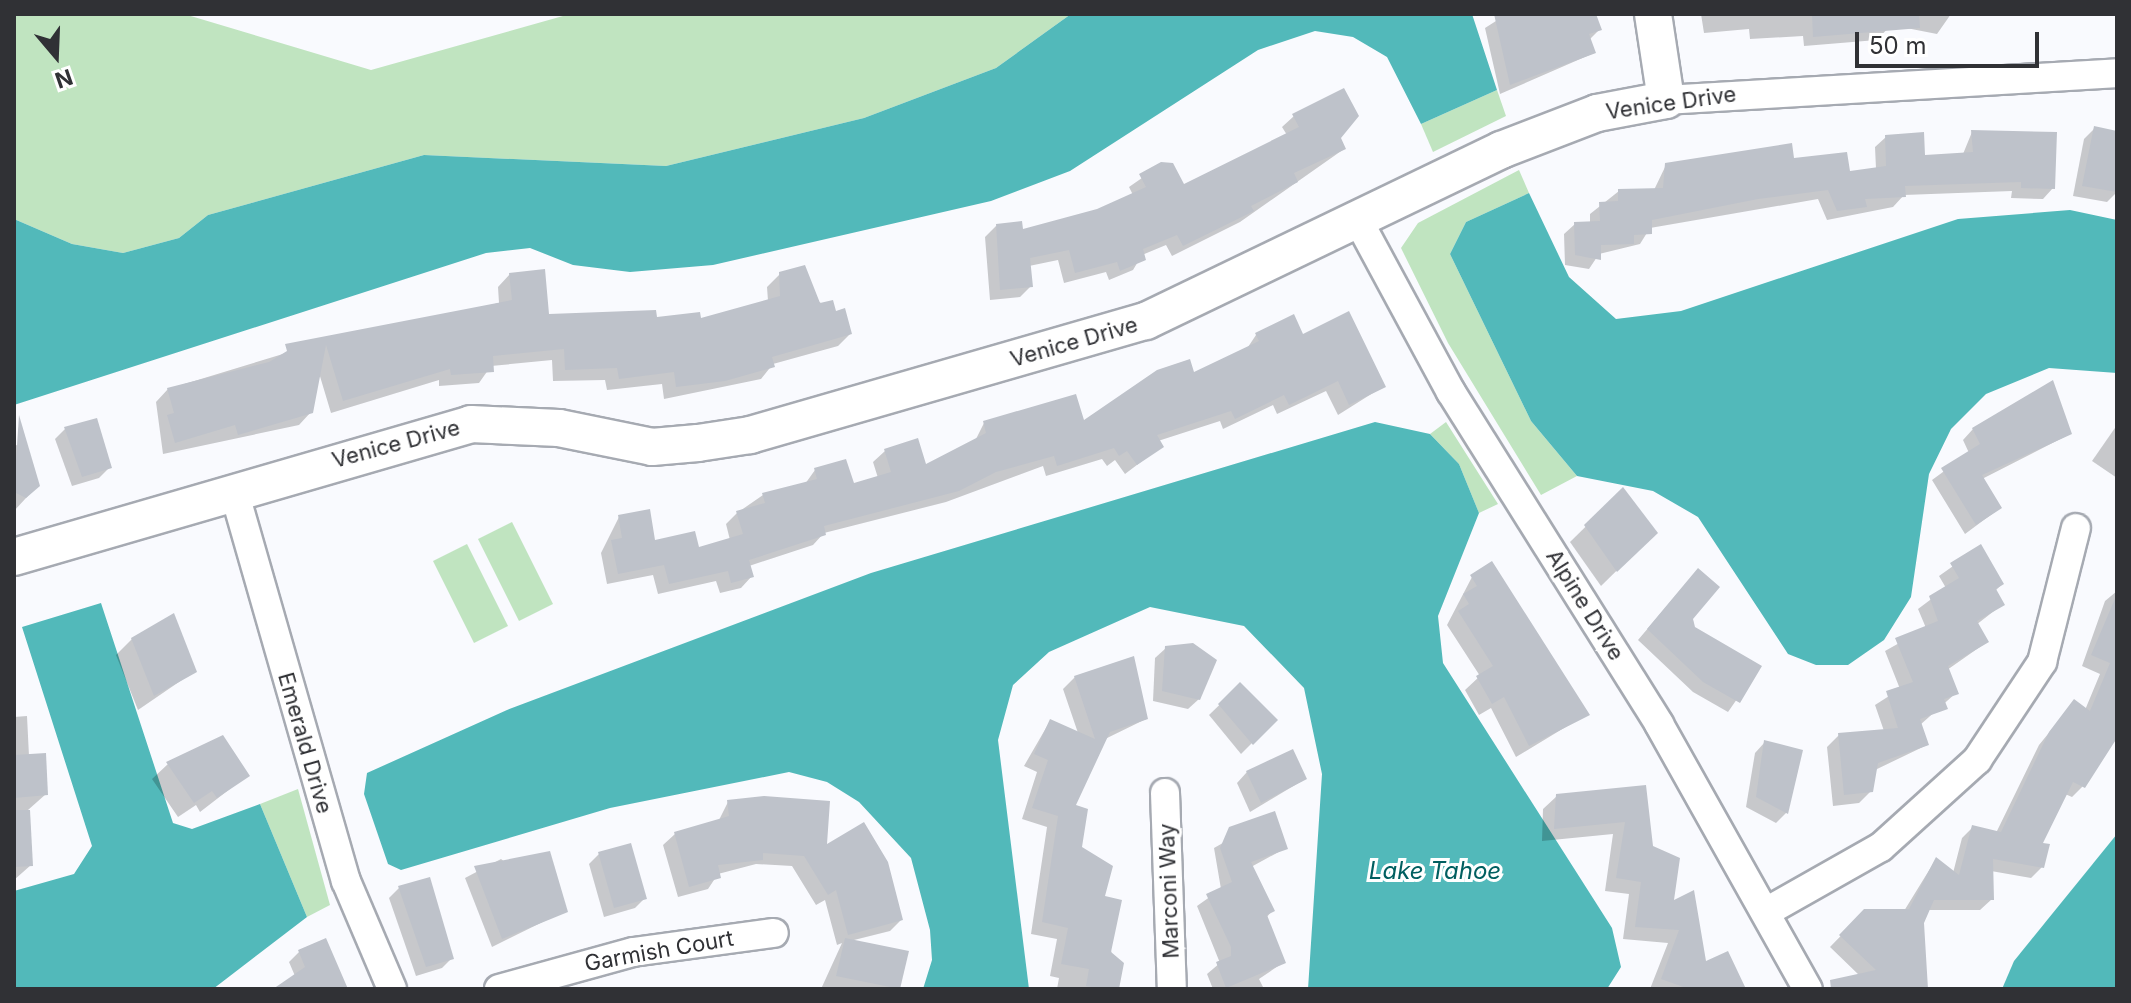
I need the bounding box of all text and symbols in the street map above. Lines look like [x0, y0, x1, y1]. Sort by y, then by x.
north arrow [16, 16, 96, 96]
scale bar [1859, 16, 2043, 66]
text: 50 m [1869, 31, 1927, 60]
text: N [52, 64, 76, 94]
street label: Venice Drive [1604, 81, 1738, 125]
street label: Venice Drive [1007, 311, 1141, 373]
street label: Venice Drive [329, 414, 463, 474]
street label: Alpine Drive [1540, 545, 1630, 665]
street label: Emerald Drive [272, 669, 338, 817]
street label: Marconi Way [1153, 823, 1185, 959]
water label: Lake Tahoe [1369, 857, 1501, 885]
street label: Garmish Court [582, 925, 736, 977]

